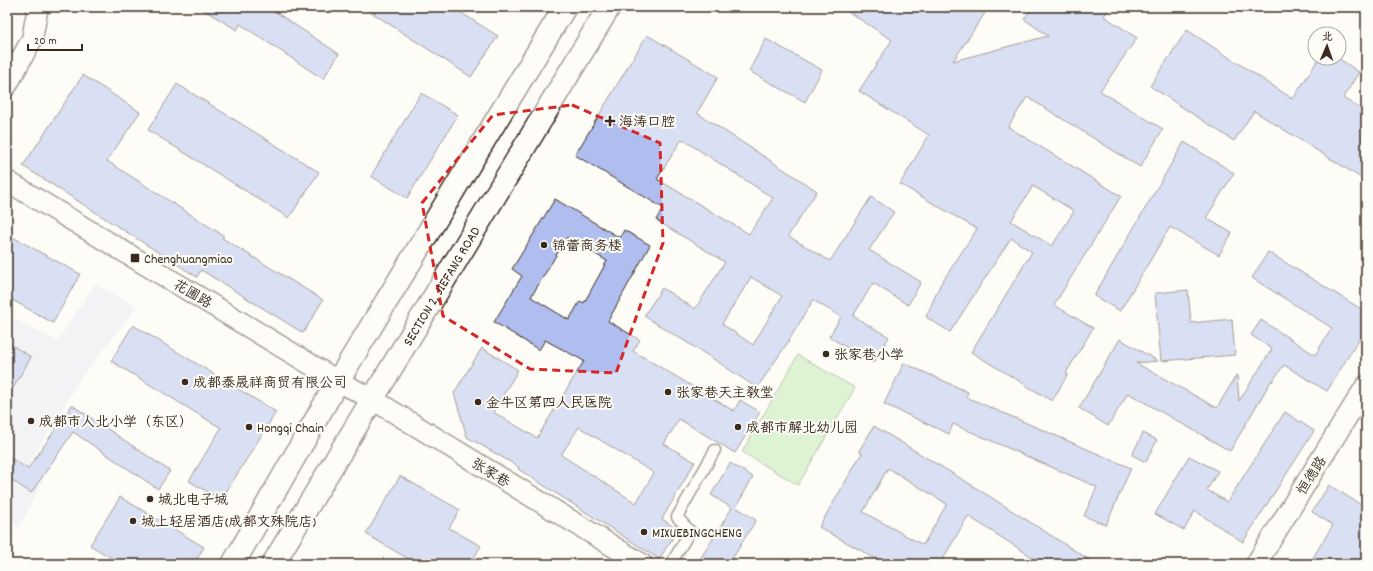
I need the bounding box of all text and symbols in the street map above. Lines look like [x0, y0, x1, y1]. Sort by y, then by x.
scale bar [28, 26, 82, 52]
north arrow [1307, 26, 1347, 66]
text: 北 [1322, 30, 1333, 46]
text: 20 m [34, 33, 57, 50]
place label: 海涛口腔 [619, 113, 675, 133]
marker: 海涛口腔 [604, 115, 616, 127]
street label: SECTION 2, JIEFANG ROAD [399, 223, 486, 350]
place label: 锦蕾商务楼 [552, 237, 622, 257]
marker: 锦蕾商务楼 [539, 240, 549, 250]
place label: Chenghuangmiao [144, 250, 233, 270]
marker: Chenghuangmiao [129, 252, 141, 264]
street label: 花圃路 [169, 275, 215, 314]
place label: 张家巷小学 [834, 346, 904, 366]
marker: 张家巷小学 [821, 349, 831, 359]
place label: 成都泰晟祥商贸有限公司 [193, 374, 347, 394]
marker: 成都泰晟祥商贸有限公司 [180, 377, 190, 387]
place label: 张家巷天主教堂 [676, 384, 774, 404]
marker: 张家巷天主教堂 [663, 387, 673, 397]
place label: 金牛区第四人民医院 [486, 394, 612, 414]
marker: 金牛区第四人民医院 [473, 397, 483, 407]
place label: 成都市人北小学（东区） [39, 413, 193, 433]
marker: 成都市人北小学（东区） [26, 416, 36, 426]
place label: Hongqi Chain [257, 419, 324, 439]
place label: 成都市解北幼儿园 [746, 419, 858, 439]
marker: Hongqi Chain [244, 422, 254, 432]
marker: 成都市解北幼儿园 [733, 422, 743, 432]
street label: 恒德路 [1293, 453, 1332, 499]
street label: 张家巷 [467, 454, 514, 494]
place label: 城北电子城 [158, 491, 228, 511]
marker: 城北电子城 [145, 494, 155, 504]
place label: 城上轻居酒店(成都文殊院店) [141, 513, 316, 533]
marker: 城上轻居酒店(成都文殊院店) [128, 516, 138, 526]
place label: MIXUEBINGCHENG [652, 524, 742, 544]
marker: MIXUEBINGCHENG [639, 527, 649, 537]

